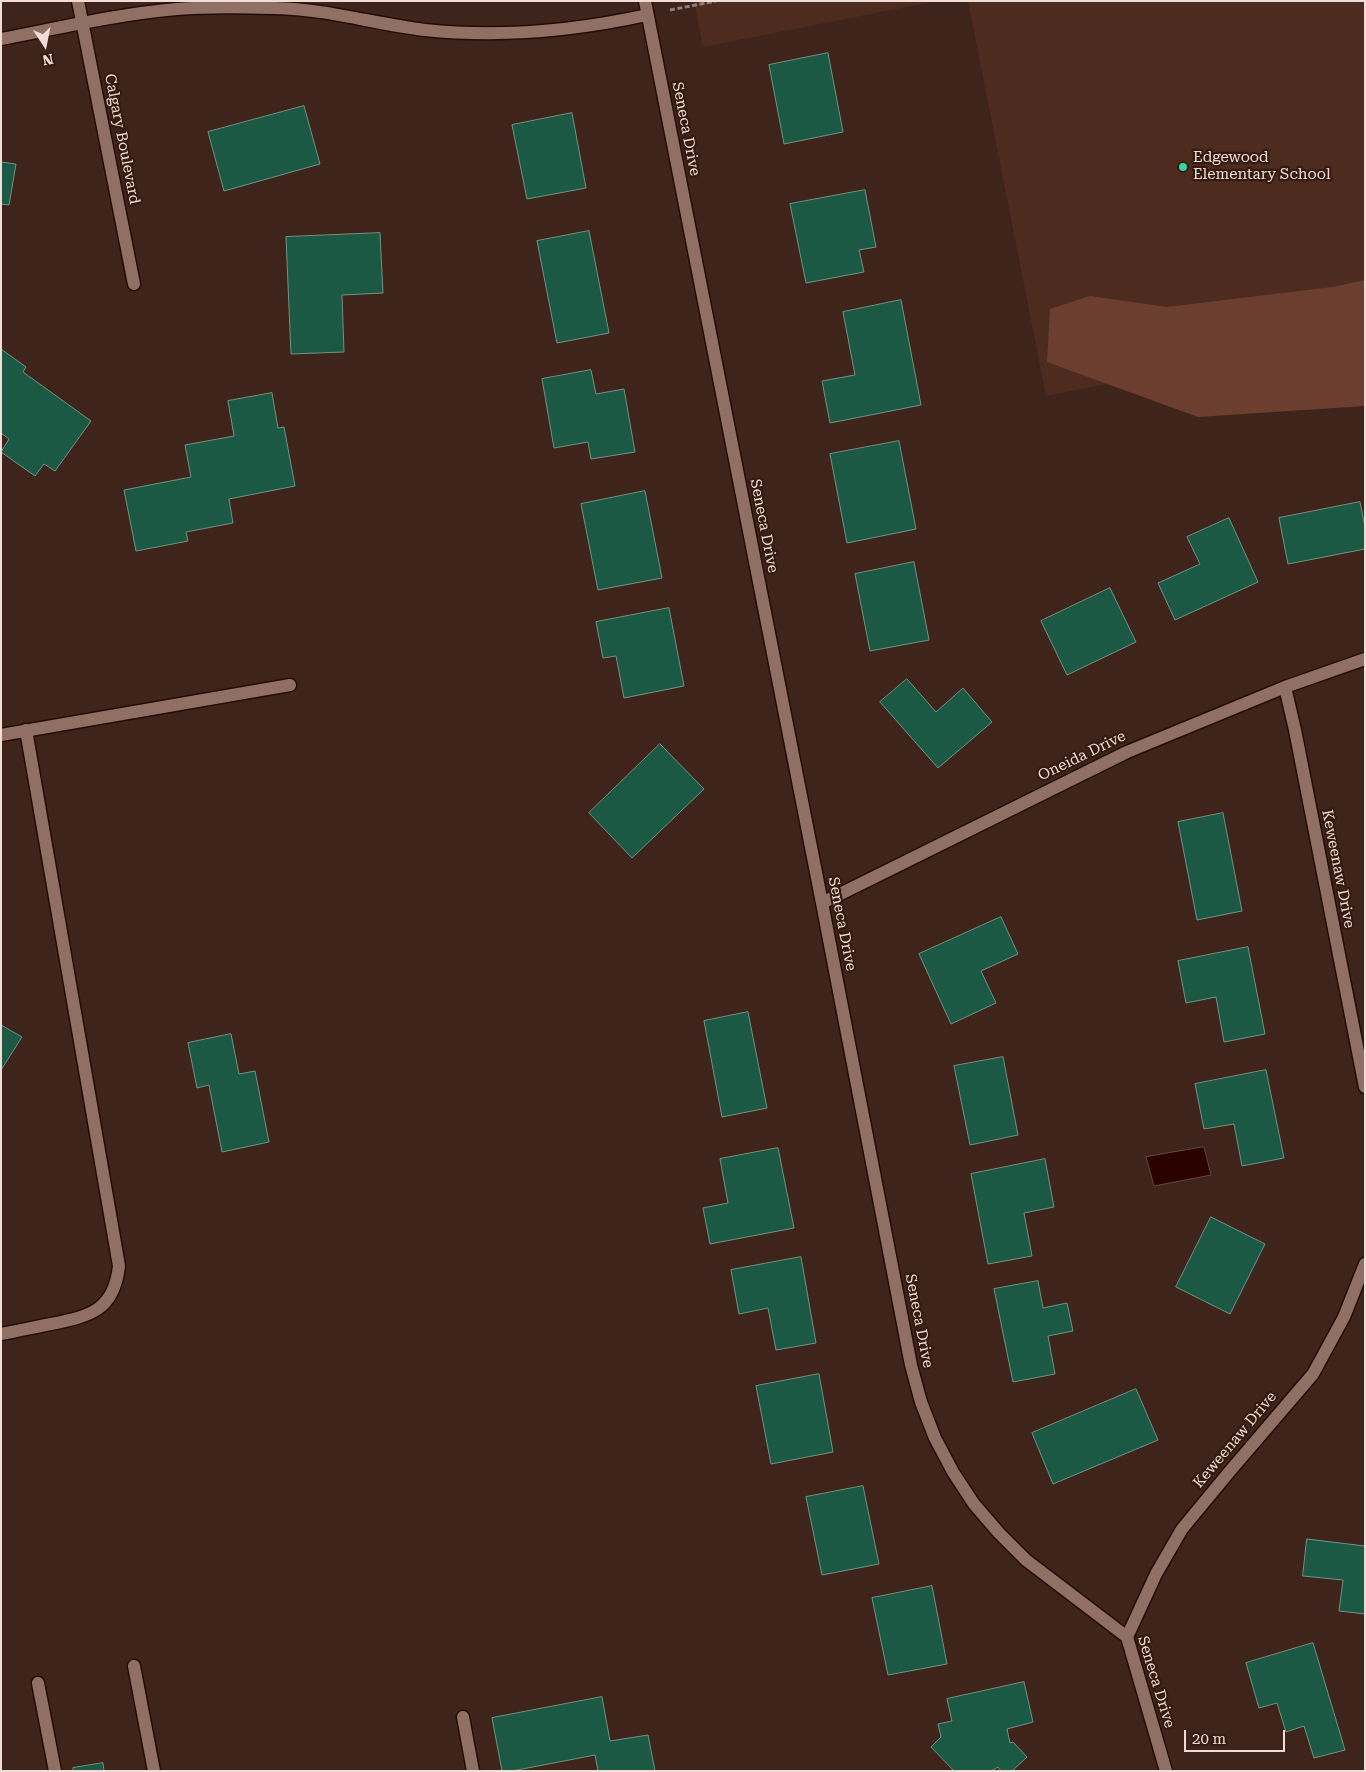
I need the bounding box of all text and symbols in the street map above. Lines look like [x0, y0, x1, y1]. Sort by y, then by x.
north arrow [20, 20, 70, 70]
text: N [41, 51, 55, 69]
street label: Calgary Boulevard [101, 72, 143, 206]
street label: Seneca Drive [668, 81, 704, 177]
place label: Edgewood Elementary School [1193, 149, 1331, 184]
marker: Edgewood Elementary School [1177, 161, 1189, 173]
street label: Seneca Drive [746, 478, 782, 574]
street label: Oneida Drive [1035, 727, 1129, 785]
street label: Keweenaw Drive [1318, 808, 1358, 930]
street label: Seneca Drive [824, 876, 860, 972]
street label: Seneca Drive [901, 1273, 937, 1369]
street label: Keweenaw Drive [1189, 1388, 1281, 1492]
street label: Seneca Drive [1133, 1634, 1179, 1730]
scale bar [1186, 1720, 1287, 1752]
text: 20 m [1192, 1730, 1226, 1748]

